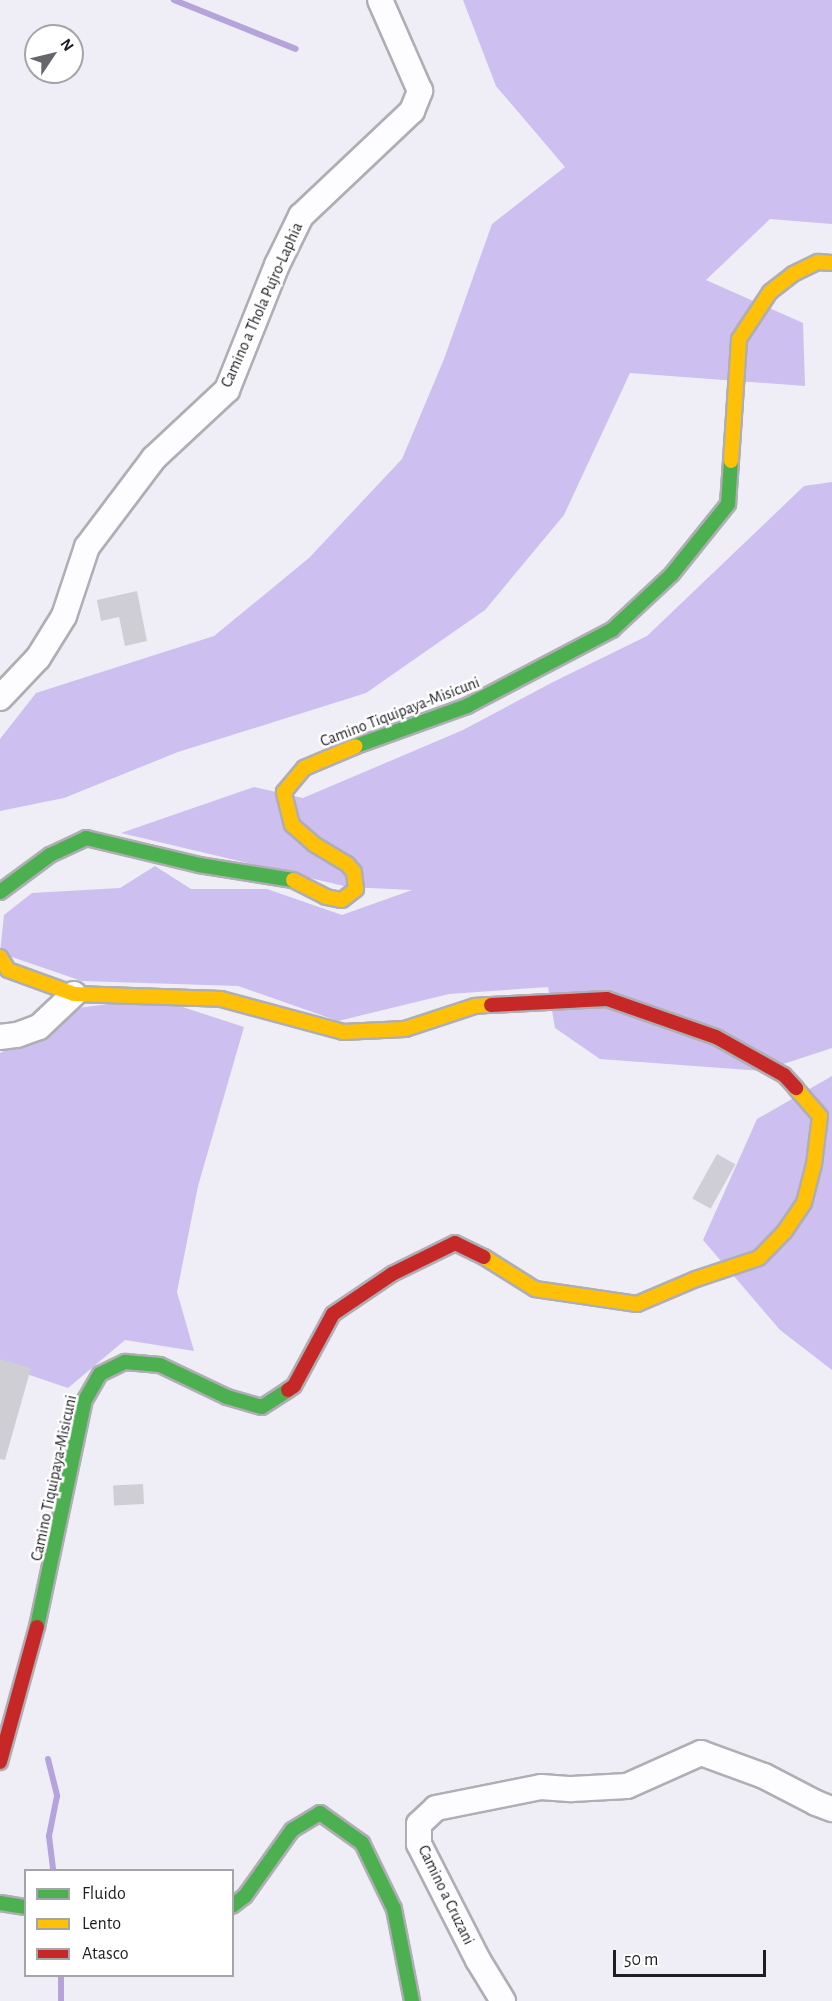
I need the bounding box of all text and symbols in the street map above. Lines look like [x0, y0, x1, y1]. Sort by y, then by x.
north arrow [24, 24, 84, 84]
text: N [57, 36, 77, 54]
street label: Camino a Thola Pujro-Laphia [217, 220, 307, 390]
street label: Camino Tiquipaya-Misicuni [318, 673, 482, 751]
street label: Camino Tiquipaya-Misicuni [27, 1393, 81, 1563]
street label: Camino a Cruzani [414, 1842, 478, 1948]
legend [24, 1869, 234, 1977]
text: Fluido [82, 1885, 126, 1903]
text: Lento [82, 1915, 121, 1933]
scale bar [616, 1938, 769, 1976]
text: Atasco [82, 1945, 129, 1963]
text: 50 m [624, 1951, 658, 1969]

